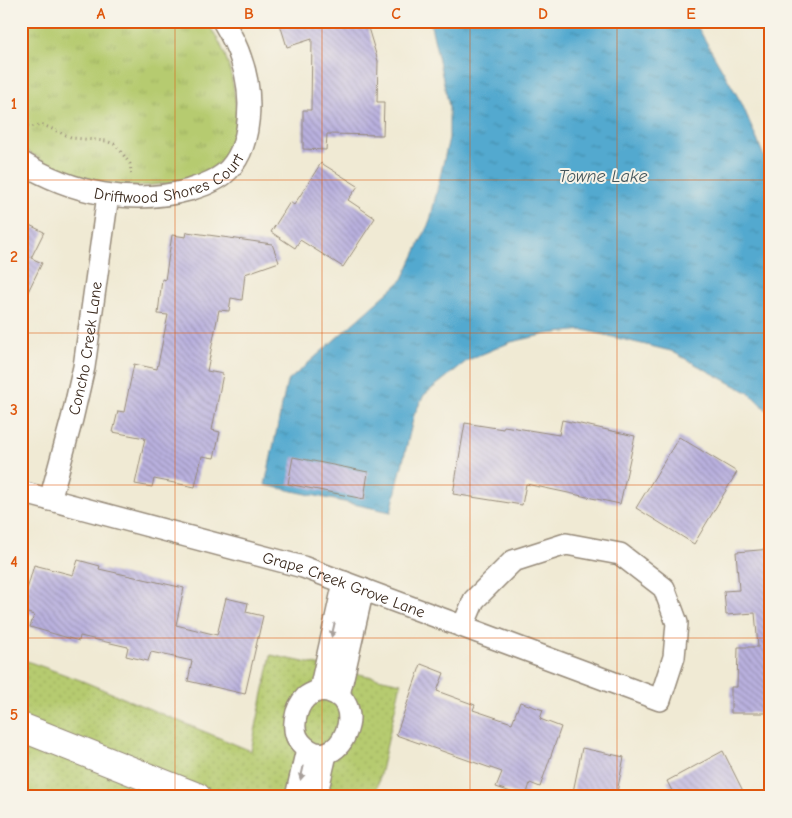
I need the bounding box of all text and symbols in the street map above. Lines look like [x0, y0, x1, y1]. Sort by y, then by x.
text: A [97, 5, 106, 23]
text: B [244, 5, 254, 23]
text: C [391, 5, 401, 23]
text: D [538, 5, 548, 23]
text: E [686, 5, 696, 23]
text: 1 [11, 95, 17, 113]
street label: Driftwood Shores Court [93, 151, 248, 207]
water label: Towne Lake [559, 166, 647, 187]
text: 2 [10, 248, 18, 266]
street label: Concho Creek Lane [65, 280, 106, 417]
text: 3 [10, 401, 18, 419]
street label: Grape Creek Grove Lane [260, 549, 427, 622]
text: 4 [10, 553, 18, 571]
one-way arrow [329, 622, 337, 637]
text: 5 [10, 706, 18, 724]
one-way arrow [297, 765, 305, 781]

